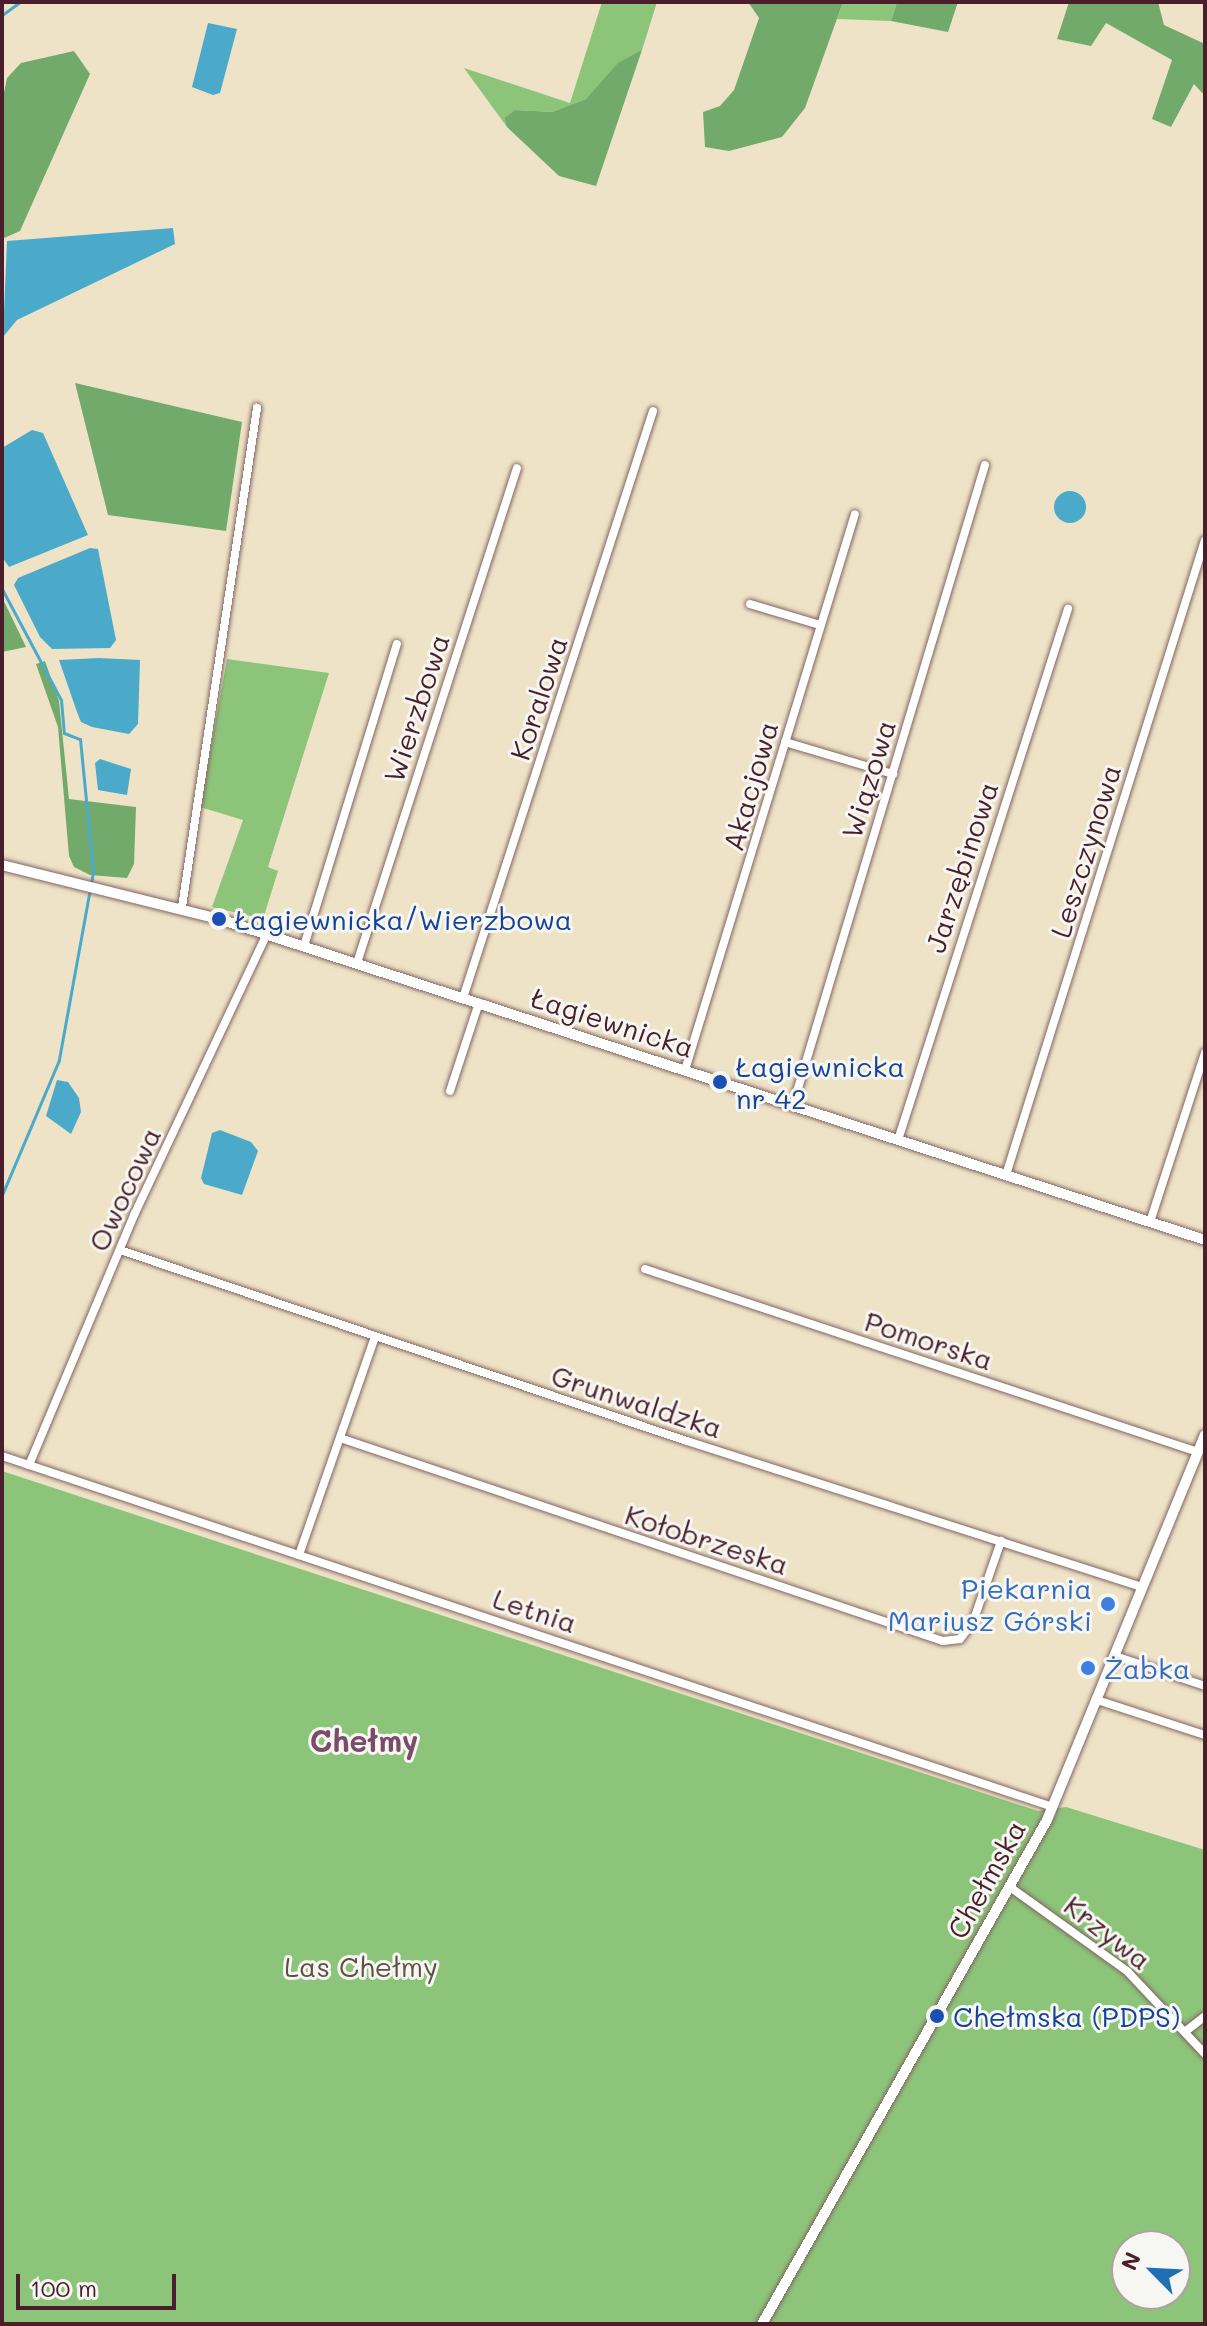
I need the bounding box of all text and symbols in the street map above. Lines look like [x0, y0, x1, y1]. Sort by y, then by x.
street label: Wierzbowa [376, 630, 456, 786]
street label: Koralowa [502, 632, 574, 764]
street label: Wiązowa [834, 716, 902, 842]
street label: Akacjowa [715, 717, 785, 855]
street label: Leszczynowa [1043, 760, 1127, 942]
street label: Jarzębinowa [918, 777, 1004, 957]
place label: Łagiewnicka/Wierzbowa [235, 902, 572, 936]
marker: Łagiewnicka/Wierzbowa [210, 910, 228, 928]
street label: Łagiewnicka [527, 980, 699, 1064]
place label: Łagiewnicka nr 42 [736, 1049, 905, 1115]
marker: Łagiewnicka nr 42 [711, 1073, 729, 1091]
street label: Owocowa [81, 1122, 167, 1256]
street label: Pomorska [861, 1304, 997, 1376]
street label: Grunwaldzka [547, 1358, 727, 1444]
street label: Kołobrzeska [621, 1497, 793, 1581]
place label: Piekarnia Mariusz Górski [888, 1571, 1092, 1637]
street label: Letnia [489, 1581, 581, 1639]
marker: Piekarnia Mariusz Górski [1099, 1595, 1117, 1613]
place label: Żabka [1104, 1651, 1190, 1685]
marker: Żabka [1079, 1659, 1097, 1677]
district label: Chełmy [310, 1722, 418, 1758]
street label: Chełmska [940, 1814, 1032, 1944]
street label: Krzywa [1058, 1888, 1158, 1976]
park label: Las Chełmy [284, 1949, 438, 1983]
place label: Chełmska (PDPS) [953, 1999, 1180, 2033]
marker: Chełmska (PDPS) [928, 2007, 946, 2025]
north arrow [1111, 2230, 1191, 2310]
text: N [1114, 2247, 1147, 2274]
scale bar [20, 2258, 180, 2308]
text: 100 m [30, 2272, 97, 2303]

